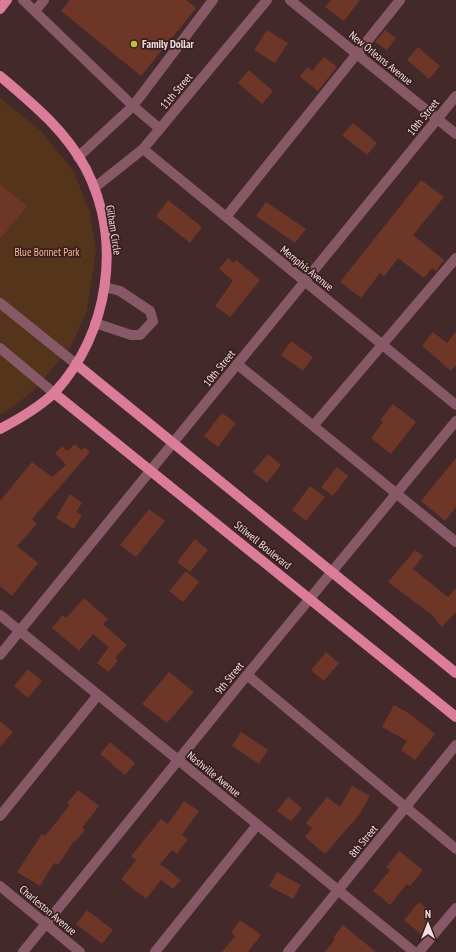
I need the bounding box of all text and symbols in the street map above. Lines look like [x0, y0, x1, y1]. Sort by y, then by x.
street label: New Orleans Avenue [346, 28, 416, 88]
place label: Family Dollar [142, 37, 195, 51]
marker: Family Dollar [129, 39, 139, 49]
street label: 11th Street [157, 70, 195, 112]
street label: 10th Street [404, 96, 442, 138]
street label: Gilham Circle [103, 204, 125, 257]
street label: Memphis Avenue [278, 242, 337, 294]
park label: Blue Bonnet Park [14, 245, 80, 259]
street label: 10th Street [200, 347, 238, 389]
street label: Stilwell Boulevard [232, 518, 294, 572]
street label: 9th Street [212, 659, 246, 697]
street label: Nashville Avenue [184, 748, 244, 800]
street label: 8th Street [346, 822, 380, 860]
street label: Charleston Avenue [16, 882, 80, 938]
north arrow [408, 904, 448, 944]
text: N [425, 907, 431, 921]

